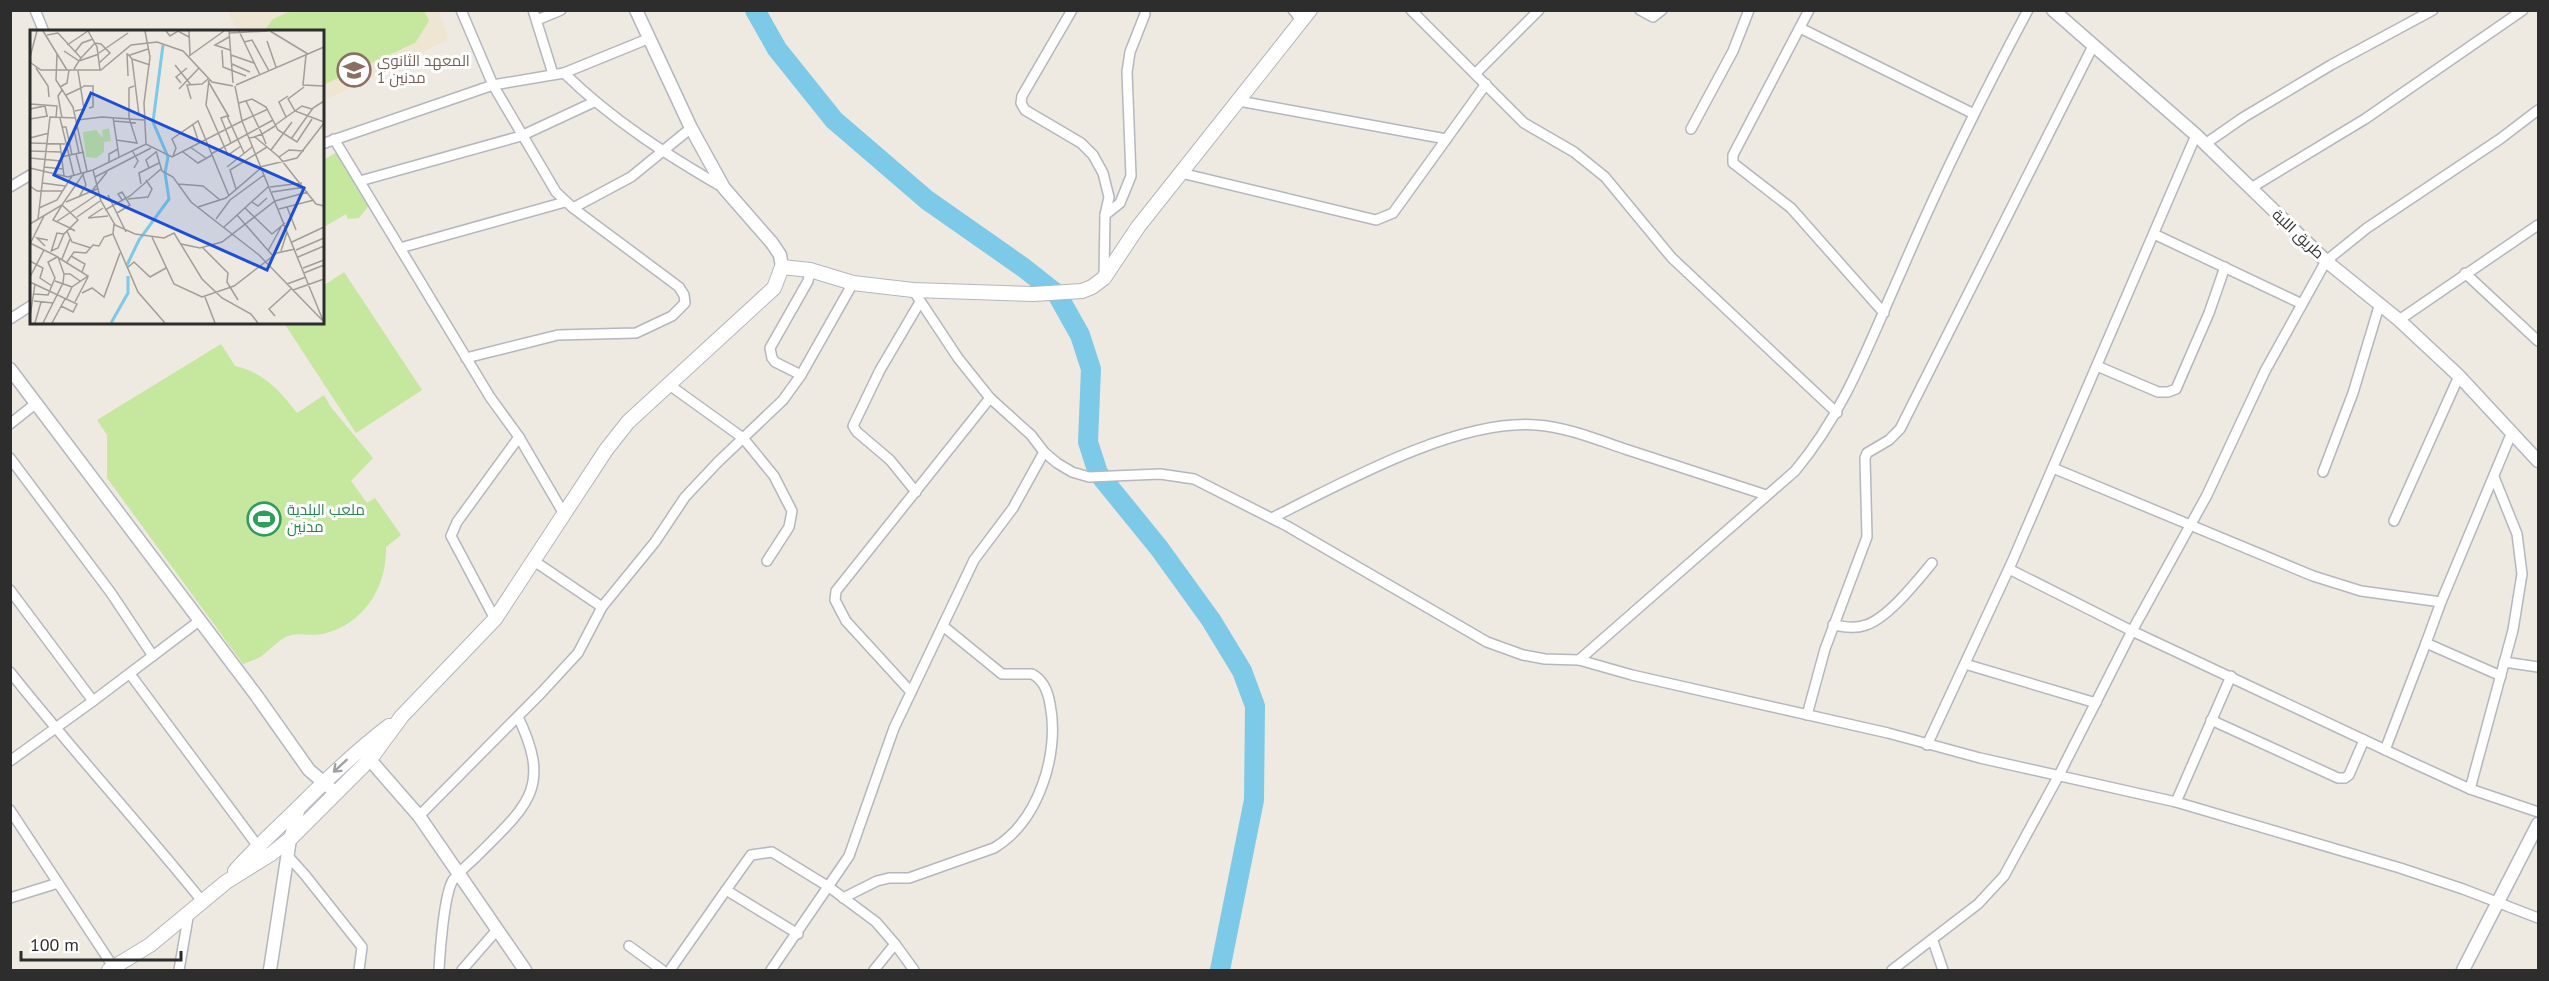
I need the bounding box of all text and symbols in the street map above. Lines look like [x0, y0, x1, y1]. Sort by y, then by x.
inset map [30, 30, 324, 324]
place label: المعهد الثانوي مدنين 1 [377, 51, 470, 88]
school or university icon: المعهد الثانوي مدنين 1 [336, 52, 372, 88]
street label: طريق اللبة [2268, 205, 2328, 263]
place label: ملعب البلدية مدنين [287, 500, 365, 537]
sports icon: ملعب البلدية مدنين [246, 501, 282, 537]
one-way arrow [333, 759, 348, 773]
scale bar [21, 924, 182, 962]
text: 100 m [30, 933, 79, 956]

